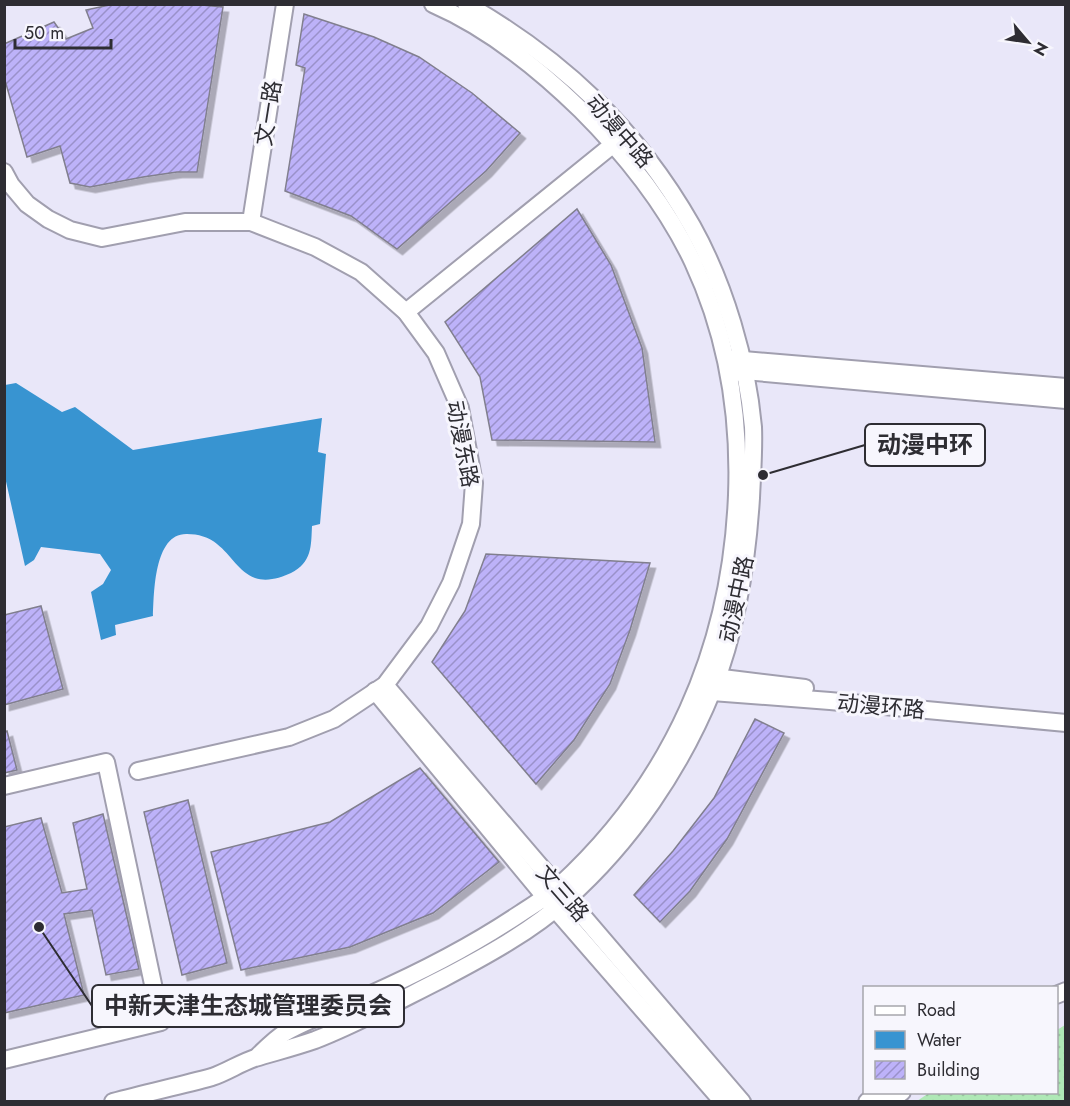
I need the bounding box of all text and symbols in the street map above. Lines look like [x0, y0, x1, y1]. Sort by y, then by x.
scale bar [15, 12, 111, 50]
north arrow [998, 12, 1058, 72]
text: 50 m [24, 20, 64, 46]
text: N [1028, 38, 1054, 60]
street label: 文一路 [247, 78, 289, 148]
street label: 动漫中路 [579, 87, 661, 175]
street label: 动漫东路 [439, 398, 487, 490]
callout: 动漫中环 [865, 424, 985, 466]
text: 动漫中环 [877, 427, 973, 462]
street label: 动漫中路 [711, 553, 761, 645]
street label: 动漫环路 [836, 686, 926, 726]
street label: 文三路 [529, 858, 597, 928]
callout: 中新天津生态城管理委员会 [92, 985, 404, 1027]
legend [863, 986, 1058, 1094]
text: 中新天津生态城管理委员会 [104, 988, 392, 1023]
text: Road [917, 997, 956, 1023]
text: Water [917, 1027, 962, 1053]
text: Building [917, 1057, 980, 1083]

